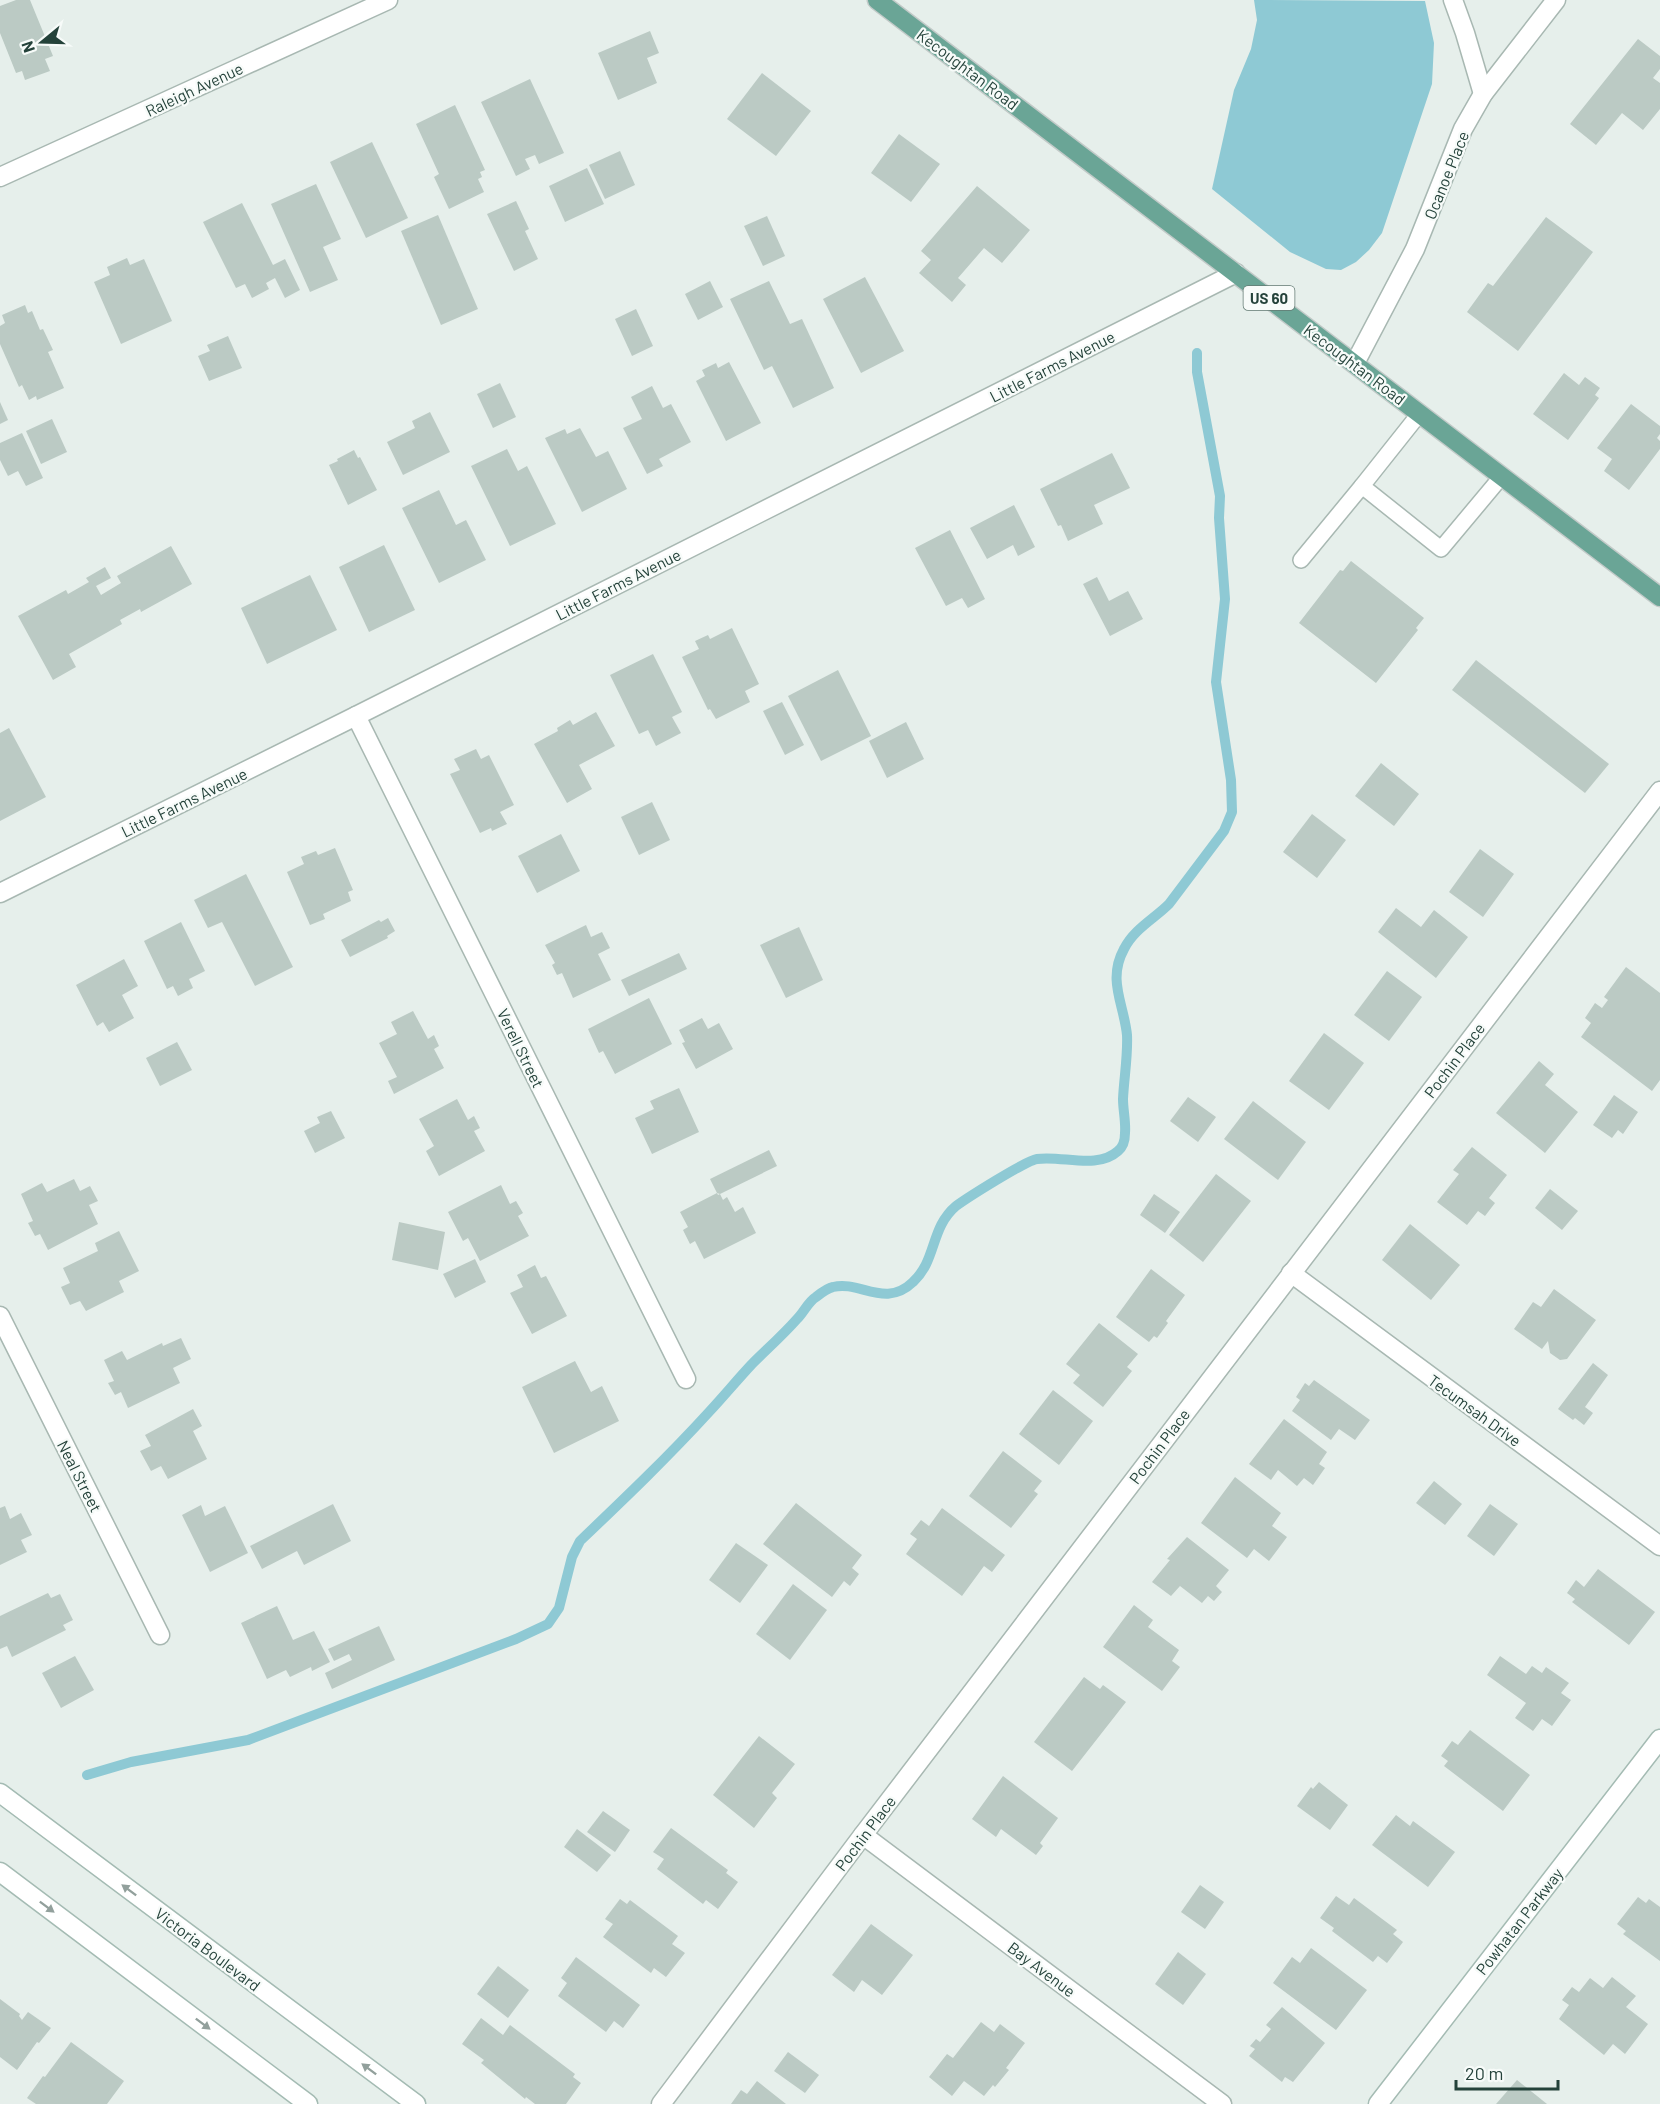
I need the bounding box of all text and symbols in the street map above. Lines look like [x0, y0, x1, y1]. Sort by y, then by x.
north arrow [12, 12, 72, 72]
street label: Kecoughtan Road [914, 25, 1022, 113]
text: N [17, 39, 38, 55]
street label: Raleigh Avenue [142, 58, 246, 120]
street label: Ocanoe Place [1420, 128, 1472, 222]
road number: US 60 [1244, 286, 1294, 310]
street label: Kecoughtan Road [1301, 320, 1409, 408]
street label: Little Farms Avenue [986, 326, 1118, 406]
street label: Little Farms Avenue [552, 544, 684, 624]
street label: Little Farms Avenue [118, 763, 250, 841]
street label: Verell Street [494, 1005, 548, 1091]
street label: Pochin Place [1420, 1019, 1488, 1101]
street label: Tecumsah Drive [1425, 1370, 1525, 1450]
street label: Pochin Place [1125, 1405, 1193, 1487]
street label: Neal Street [54, 1437, 106, 1515]
street label: Pochin Place [831, 1792, 899, 1874]
street label: Powhatan Parkway [1472, 1863, 1567, 1978]
one-way arrow [121, 1884, 136, 1896]
one-way arrow [38, 1901, 54, 1913]
street label: Victoria Boulevard [152, 1903, 264, 1995]
street label: Bay Avenue [1005, 1938, 1079, 2000]
one-way arrow [195, 2018, 210, 2030]
scale bar [1456, 2053, 1558, 2091]
text: 20 m [1465, 2062, 1503, 2084]
one-way arrow [362, 2063, 378, 2075]

